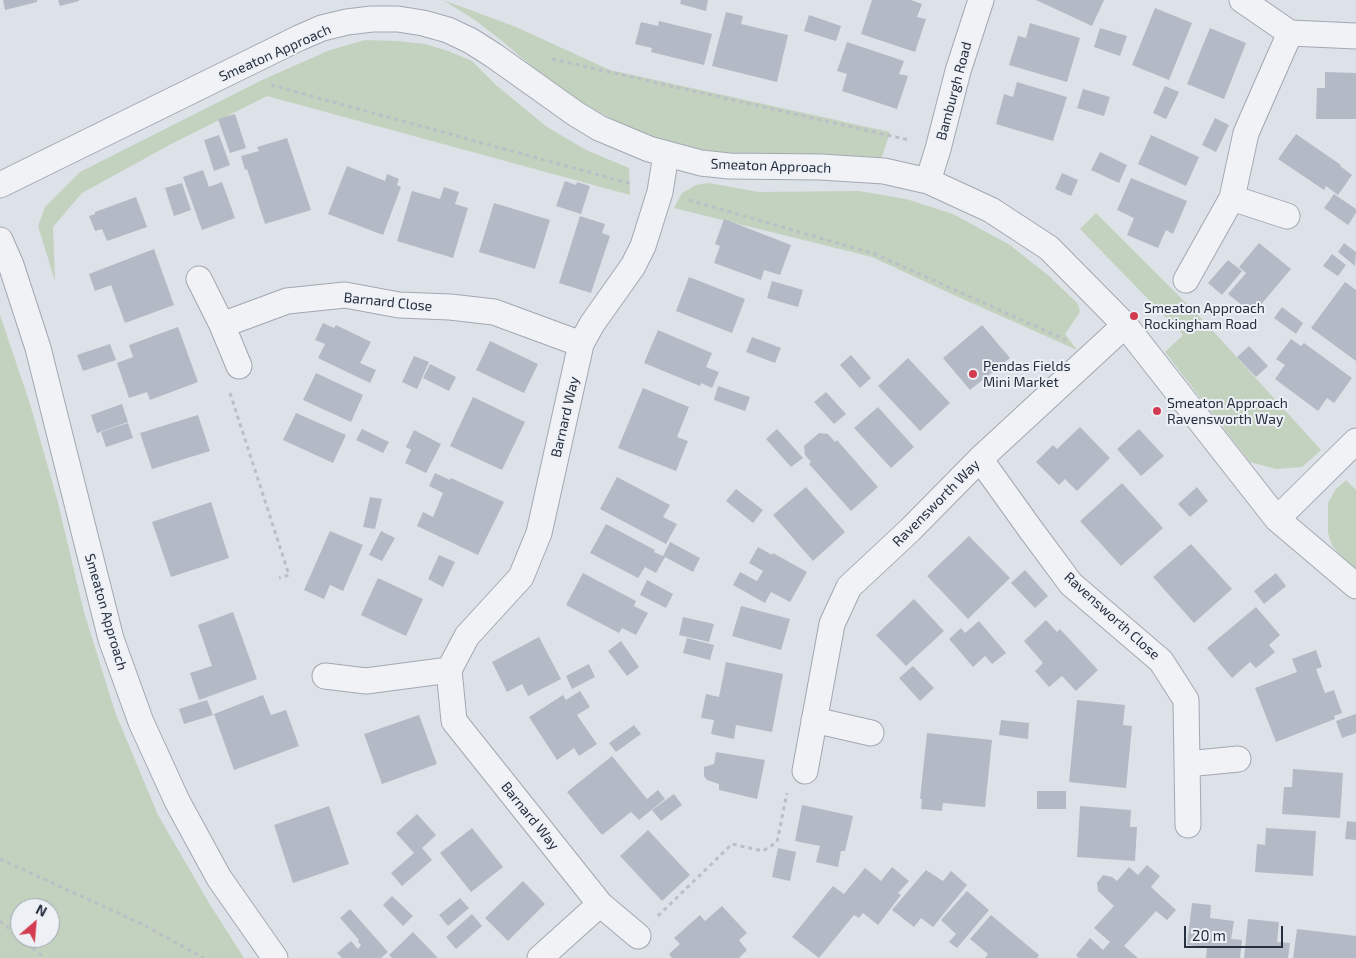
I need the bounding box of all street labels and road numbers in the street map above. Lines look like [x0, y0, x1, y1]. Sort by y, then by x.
street label: Smeaton Approach [216, 21, 334, 85]
street label: Bamburgh Road [933, 40, 975, 142]
street label: Smeaton Approach [710, 155, 832, 177]
street label: Barnard Close [343, 289, 433, 315]
street label: Barnard Way [548, 375, 582, 459]
street label: Ravensworth Way [889, 456, 983, 550]
street label: Smeaton Approach [81, 552, 131, 672]
street label: Ravensworth Close [1061, 569, 1163, 663]
street label: Barnard Way [497, 779, 563, 853]

